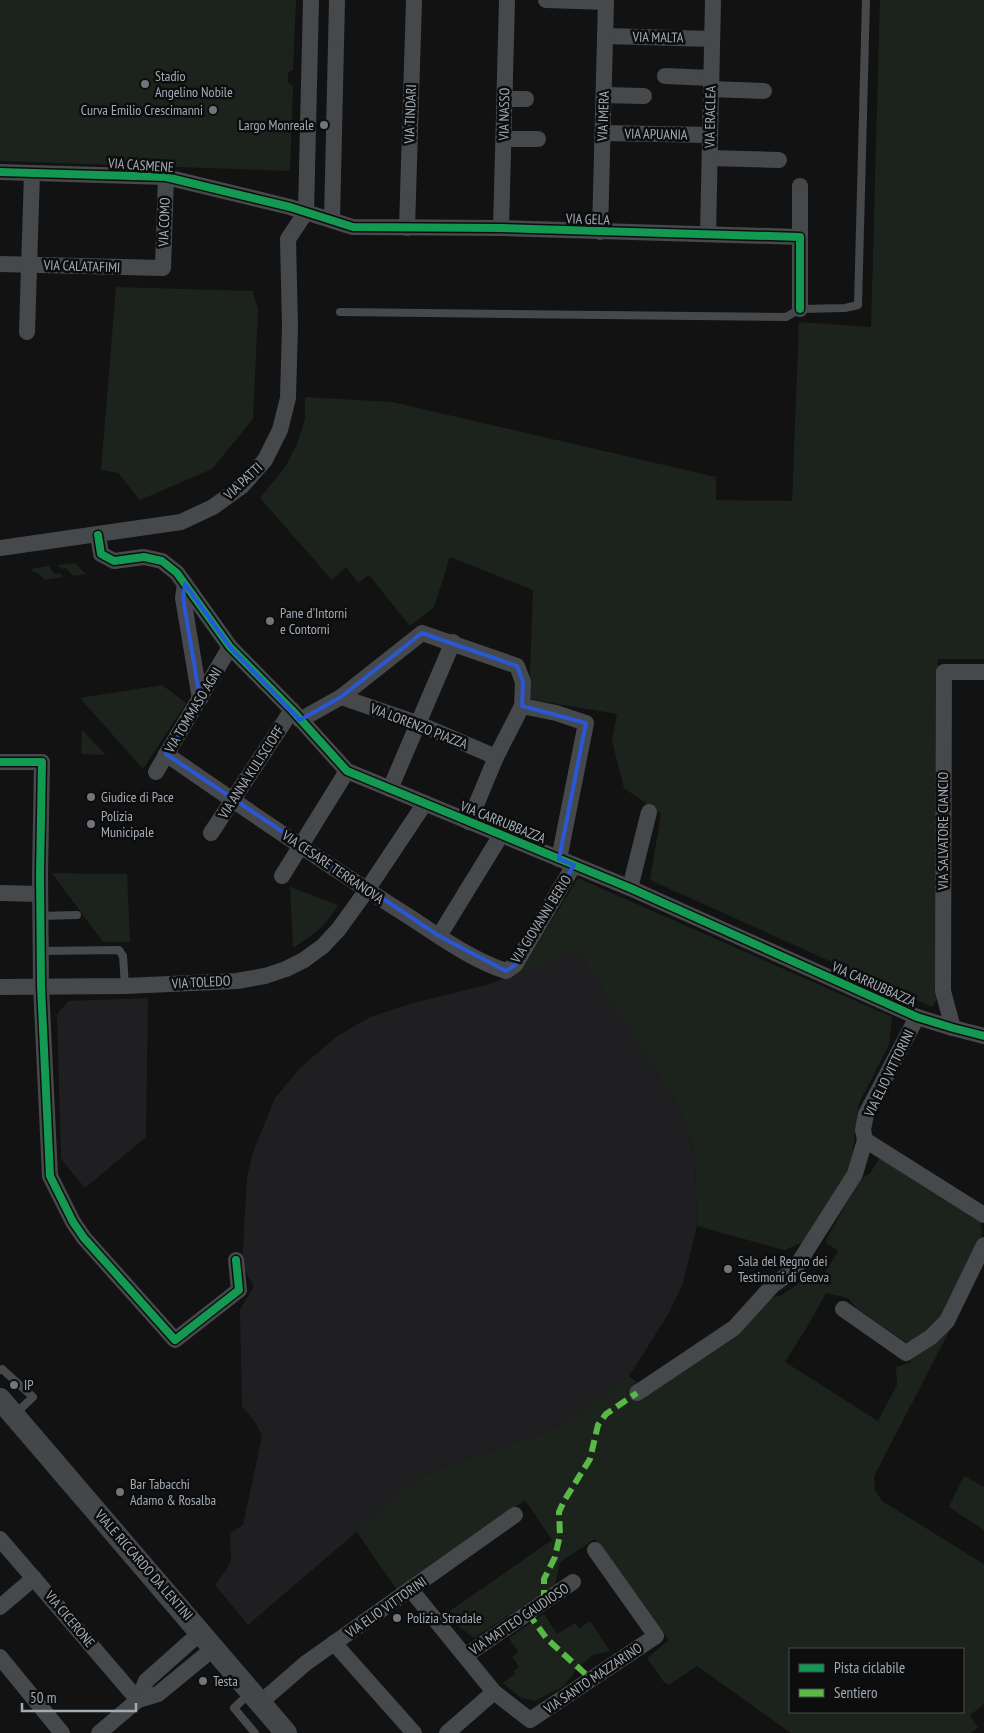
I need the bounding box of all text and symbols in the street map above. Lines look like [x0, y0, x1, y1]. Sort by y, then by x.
street label: VIA MALTA [631, 28, 684, 46]
place label: Stadio Angelino Nobile [155, 67, 233, 101]
marker: Stadio Angelino Nobile [139, 78, 151, 90]
street label: VIA TINDARI [400, 84, 420, 145]
street label: VIA ERACLEA [700, 85, 720, 149]
street label: VIA NASSO [495, 87, 513, 142]
street label: VIA IMERA [593, 90, 613, 142]
place label: Curva Emilio Crescimanni [81, 101, 203, 119]
marker: Curva Emilio Crescimanni [207, 104, 219, 116]
place label: Largo Monreale [239, 116, 314, 134]
marker: Largo Monreale [318, 119, 330, 131]
street label: VIA APUANIA [623, 124, 688, 144]
street label: VIA CASMENE [106, 154, 175, 176]
street label: VIA COMO [154, 197, 174, 248]
street label: VIA GELA [565, 209, 611, 229]
street label: VIA CALATAFIMI [42, 256, 121, 276]
street label: VIA PATTI [219, 459, 266, 504]
place label: Pane d'Intorni e Contorni [280, 604, 347, 638]
marker: Pane d'Intorni e Contorni [264, 615, 276, 627]
street label: VIA TOMMASO AGNI [160, 664, 226, 757]
street label: VIA LORENZO PIAZZA [367, 699, 471, 753]
street label: VIA ANNA KULISCIOFF [214, 722, 288, 823]
street label: VIA SALVATORE CIANCIO [934, 772, 952, 891]
place label: Giudice di Pace [101, 788, 174, 806]
marker: Giudice di Pace [85, 791, 97, 803]
street label: VIA CARRUBBAZZA [457, 796, 549, 847]
place label: Polizia Municipale [101, 807, 154, 841]
marker: Polizia Municipale [85, 818, 97, 830]
street label: VIA CESARE TERRANOVA [278, 826, 388, 908]
street label: VIA GIOVANNI BERIO [506, 871, 575, 967]
street label: VIA CARRUBBAZZA [828, 957, 919, 1011]
street label: VIA TOLEDO [170, 971, 231, 993]
street label: VIA ELIO VITTORINI [860, 1026, 918, 1120]
place label: Sala del Regno dei Testimoni di Geova [738, 1252, 829, 1286]
marker: Sala del Regno dei Testimoni di Geova [722, 1263, 734, 1275]
place label: IP [24, 1376, 34, 1394]
marker: IP [8, 1379, 20, 1391]
place label: Bar Tabacchi Adamo & Rosalba [130, 1475, 216, 1509]
marker: Bar Tabacchi Adamo & Rosalba [114, 1486, 126, 1498]
street label: VIALE RICCARDO DA LENTINI [90, 1505, 197, 1624]
street label: VIA ELIO VITTORINI [341, 1572, 430, 1642]
street label: VIA MATTEO GAUDIOSO [465, 1579, 572, 1659]
street label: VIA CICERONE [40, 1586, 99, 1651]
place label: Polizia Stradale [407, 1609, 482, 1627]
marker: Polizia Stradale [391, 1612, 403, 1624]
street label: VIA SANTO MAZZARINO [540, 1638, 646, 1718]
legend [789, 1648, 964, 1713]
text: Pista ciclabile [834, 1658, 905, 1677]
place label: Testa [213, 1672, 238, 1690]
marker: Testa [197, 1675, 209, 1687]
scale bar [22, 1680, 136, 1712]
text: Sentiero [834, 1683, 877, 1702]
text: 50 m [30, 1688, 56, 1707]

